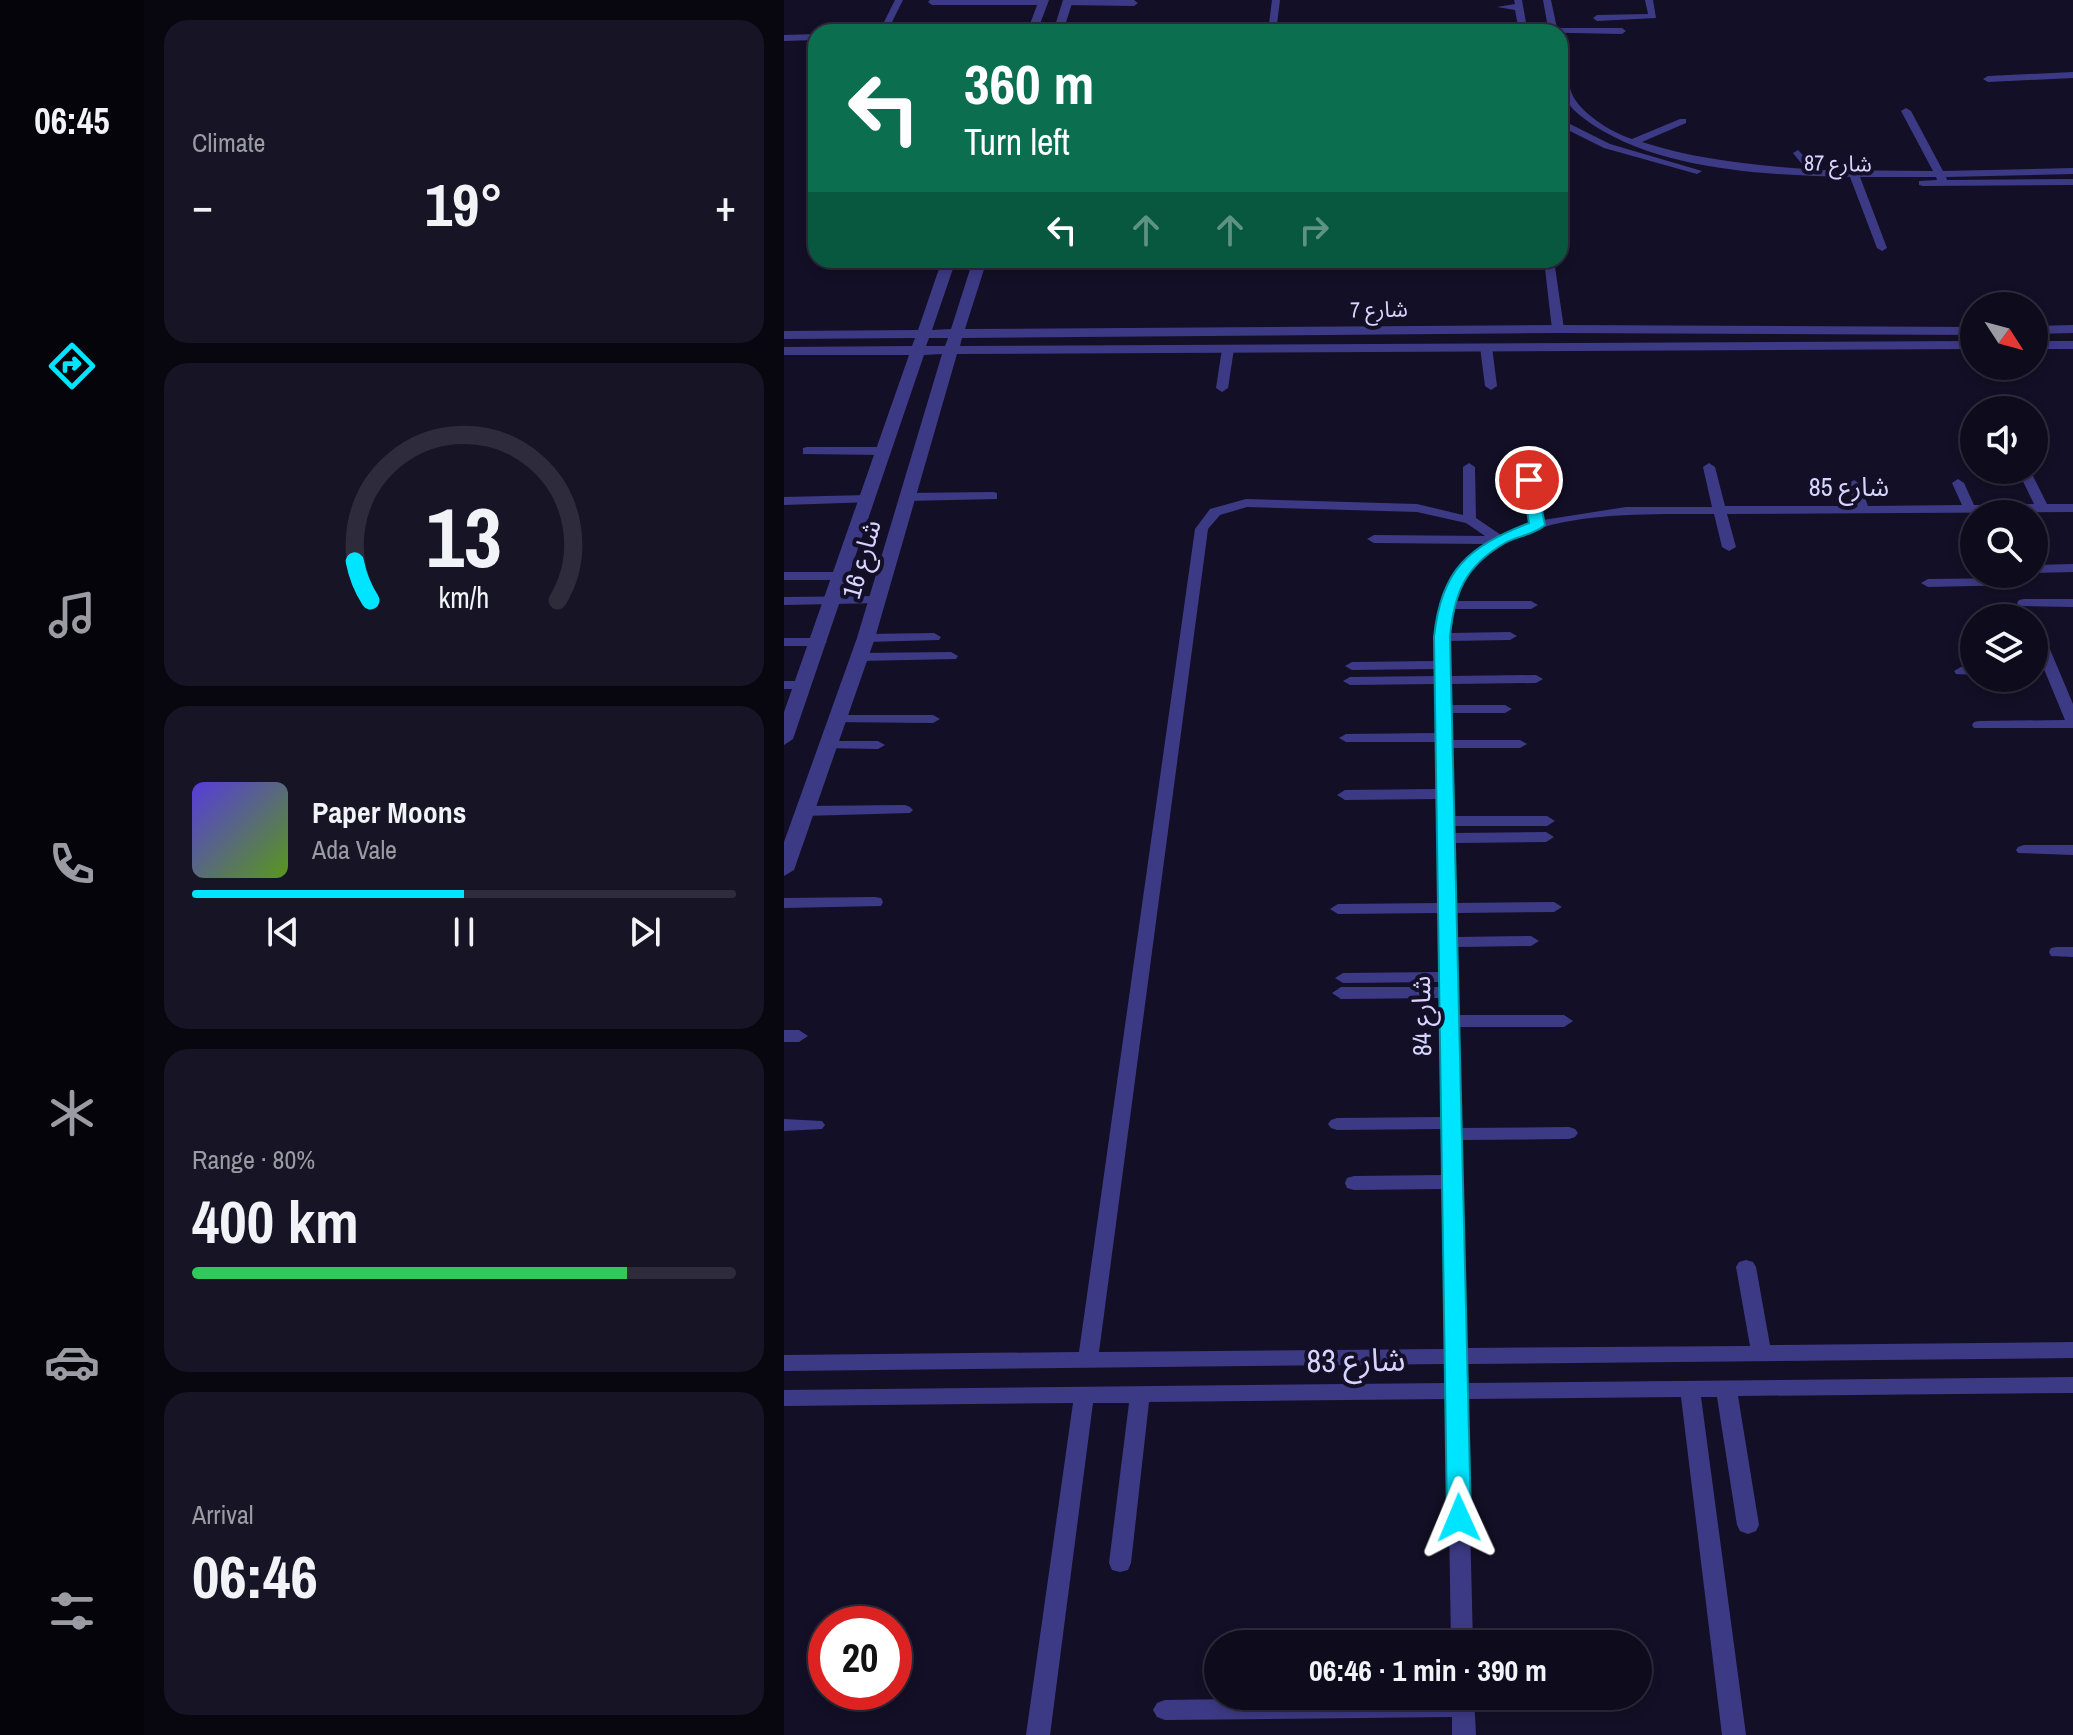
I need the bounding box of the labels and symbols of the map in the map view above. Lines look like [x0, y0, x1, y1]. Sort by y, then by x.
street label: شارع 87 [1804, 147, 1872, 181]
north arrow [1960, 292, 2048, 380]
street label: شارع 7 [1350, 293, 1408, 327]
pin [1495, 446, 1563, 514]
street label: شارع 85 [1809, 469, 1889, 506]
street label: شارع 16 [833, 516, 891, 603]
street label: شارع 84 [1403, 976, 1441, 1056]
street label: شارع 83 [1306, 1338, 1406, 1385]
position arrow [1417, 1476, 1501, 1560]
speed limit sign: 20 [808, 1606, 912, 1710]

